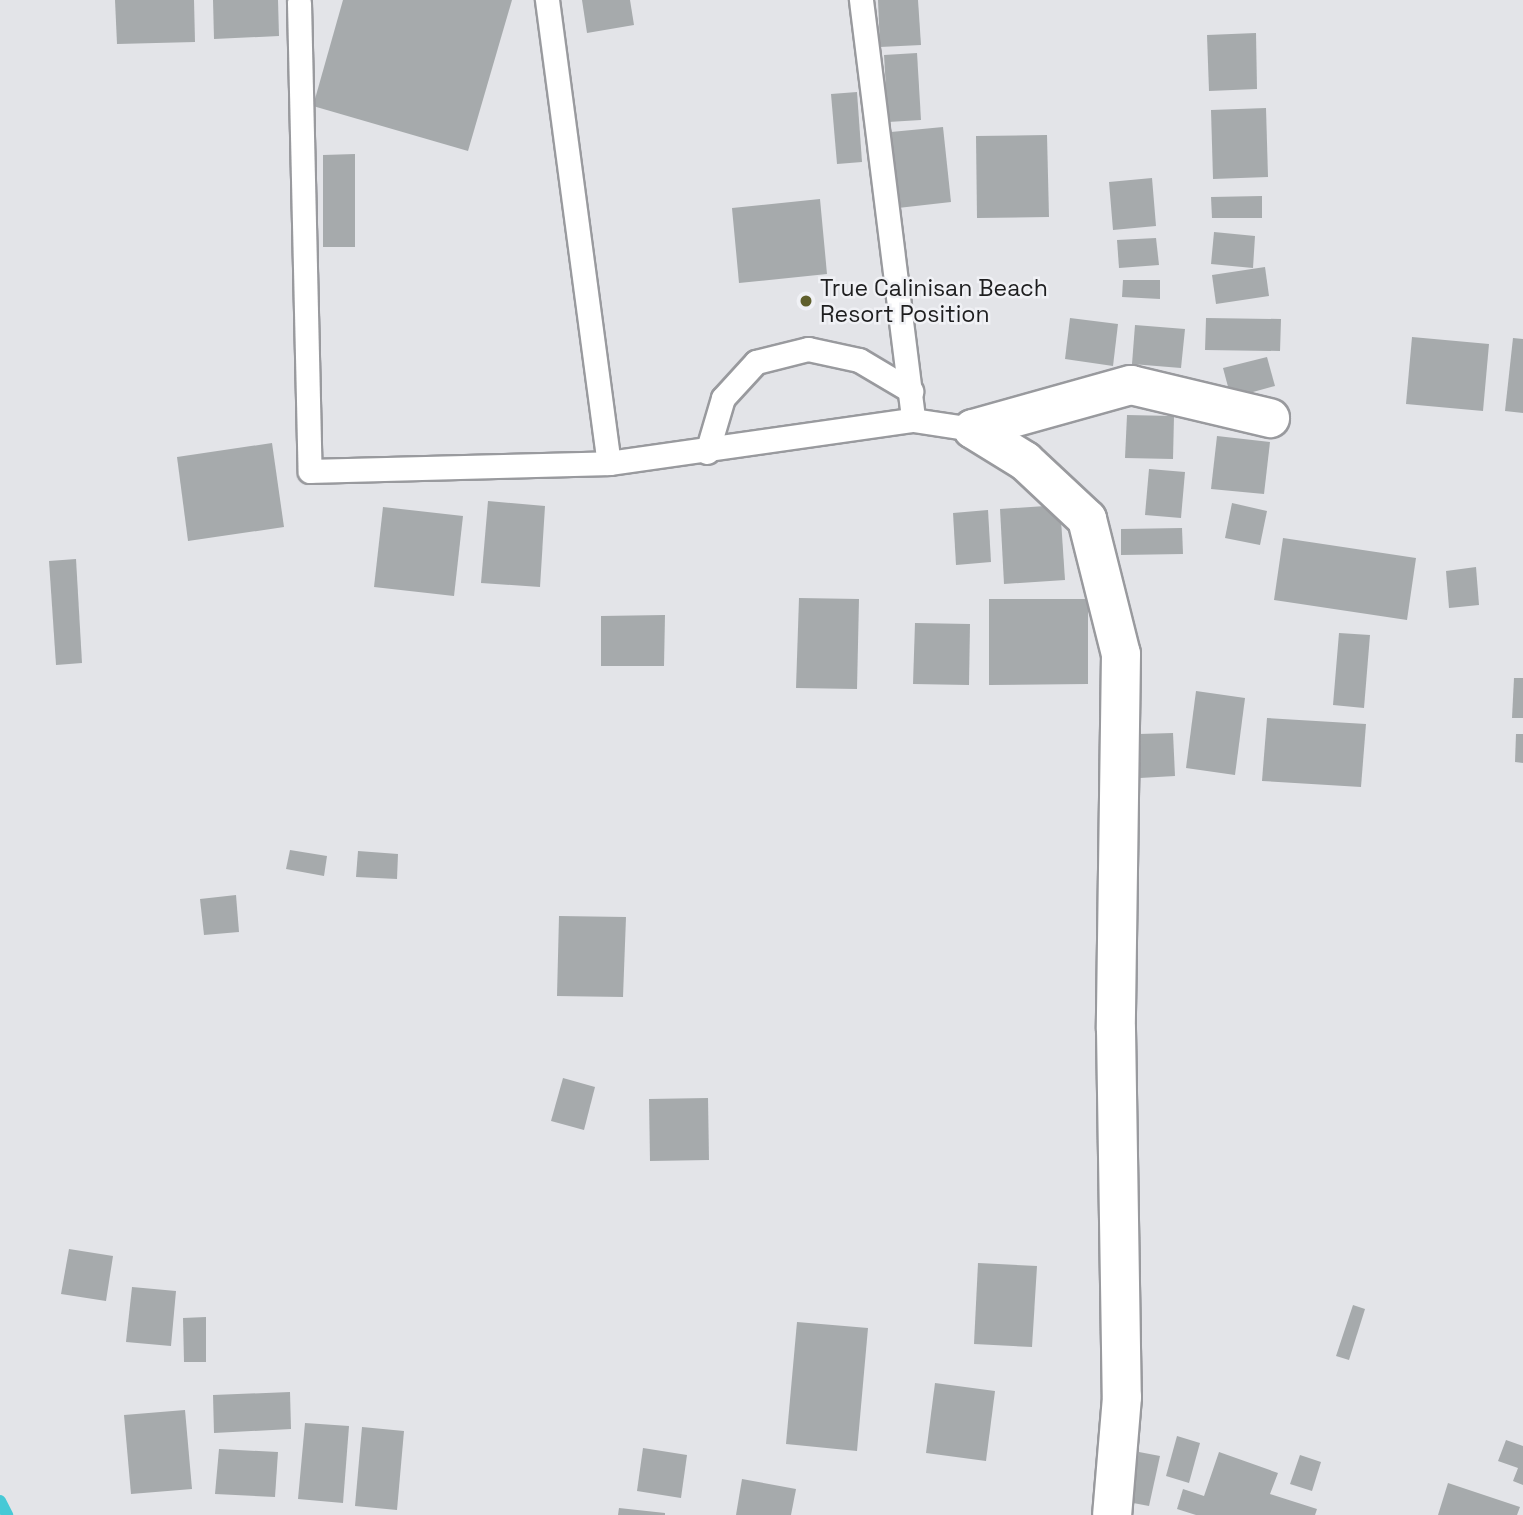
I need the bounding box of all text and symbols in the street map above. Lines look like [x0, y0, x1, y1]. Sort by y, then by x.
place label: True Calinisan Beach Resort Position [820, 274, 1048, 328]
marker: True Calinisan Beach Resort Position [798, 293, 814, 309]

